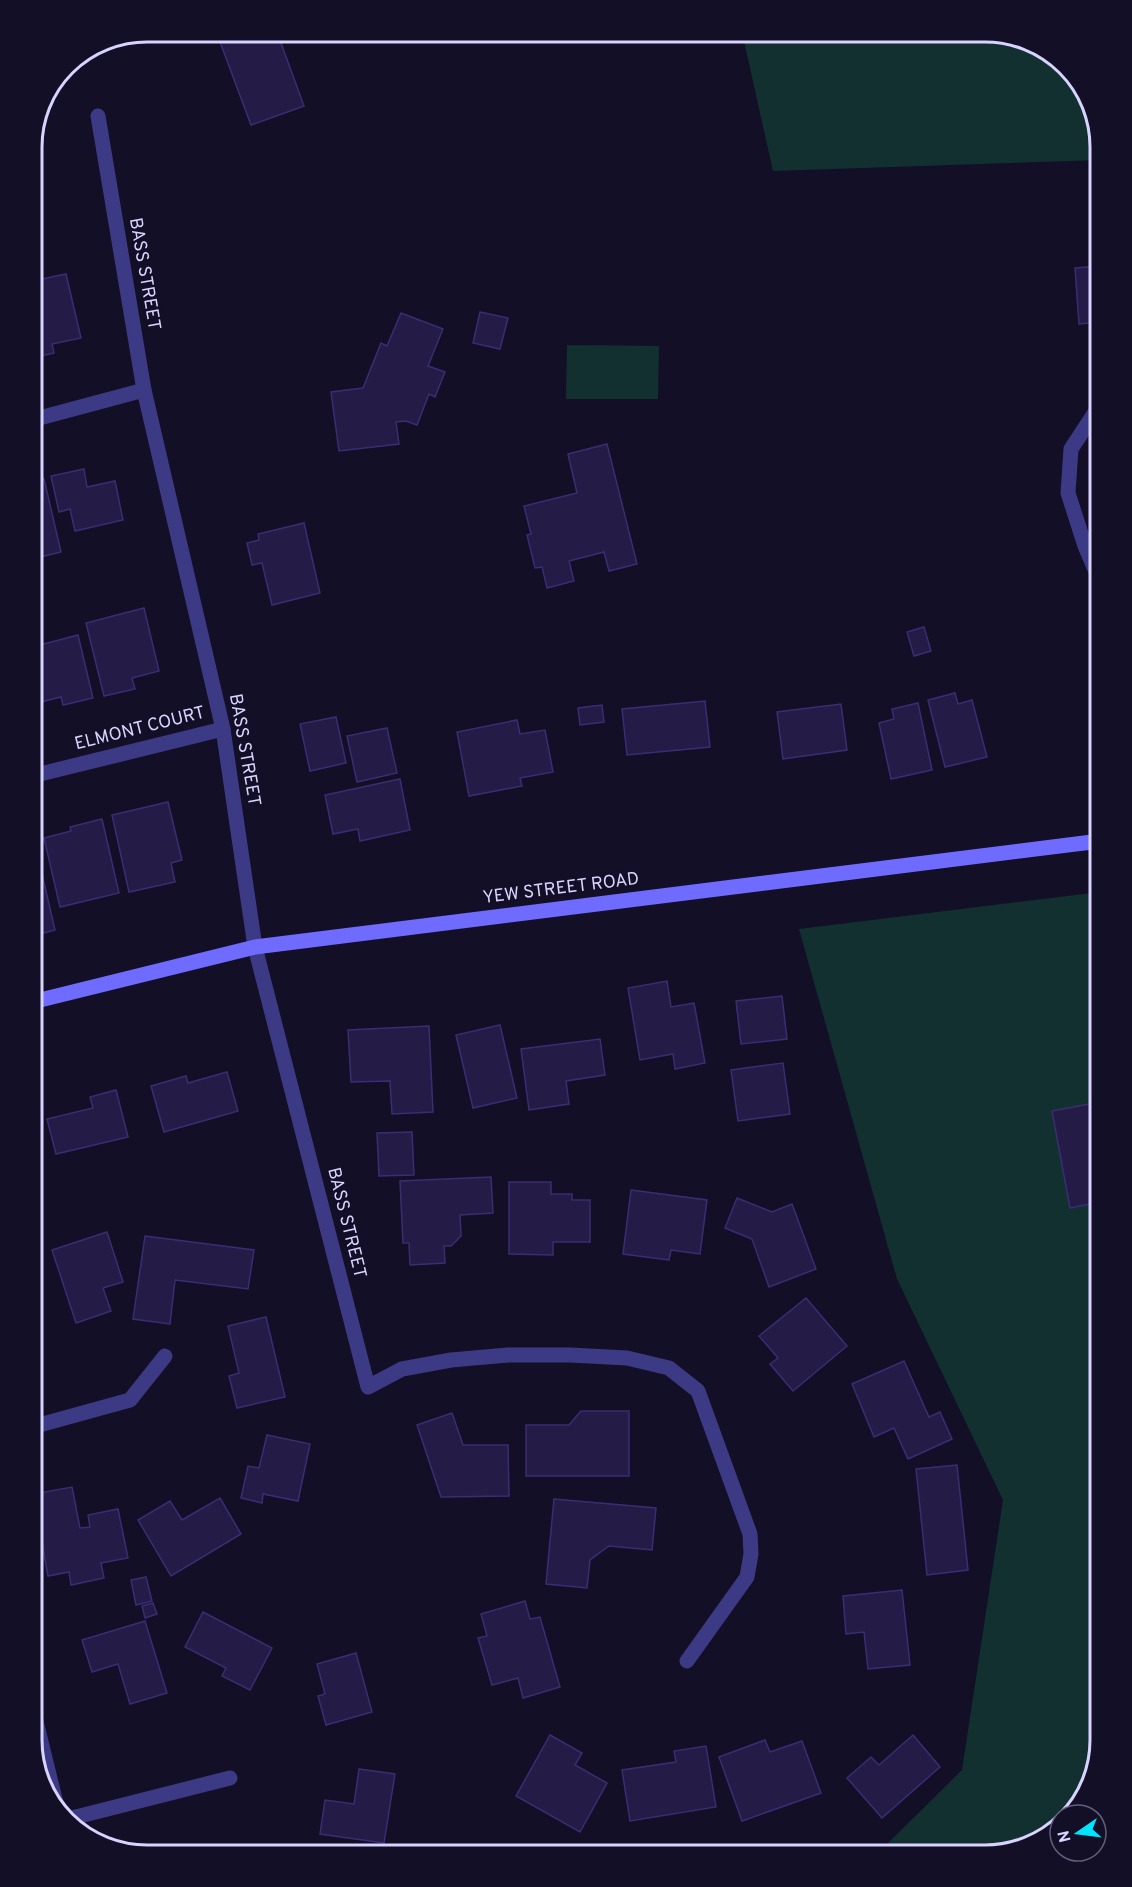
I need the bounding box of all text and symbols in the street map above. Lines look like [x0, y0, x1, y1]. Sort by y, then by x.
street label: BASS STREET [123, 216, 165, 332]
street label: BASS STREET [223, 692, 265, 808]
street label: ELMONT COURT [72, 702, 208, 756]
street label: YEW STREET ROAD [481, 868, 641, 910]
street label: BASS STREET [321, 1165, 371, 1281]
north arrow [1048, 1803, 1108, 1863]
text: N [1054, 1828, 1076, 1844]

